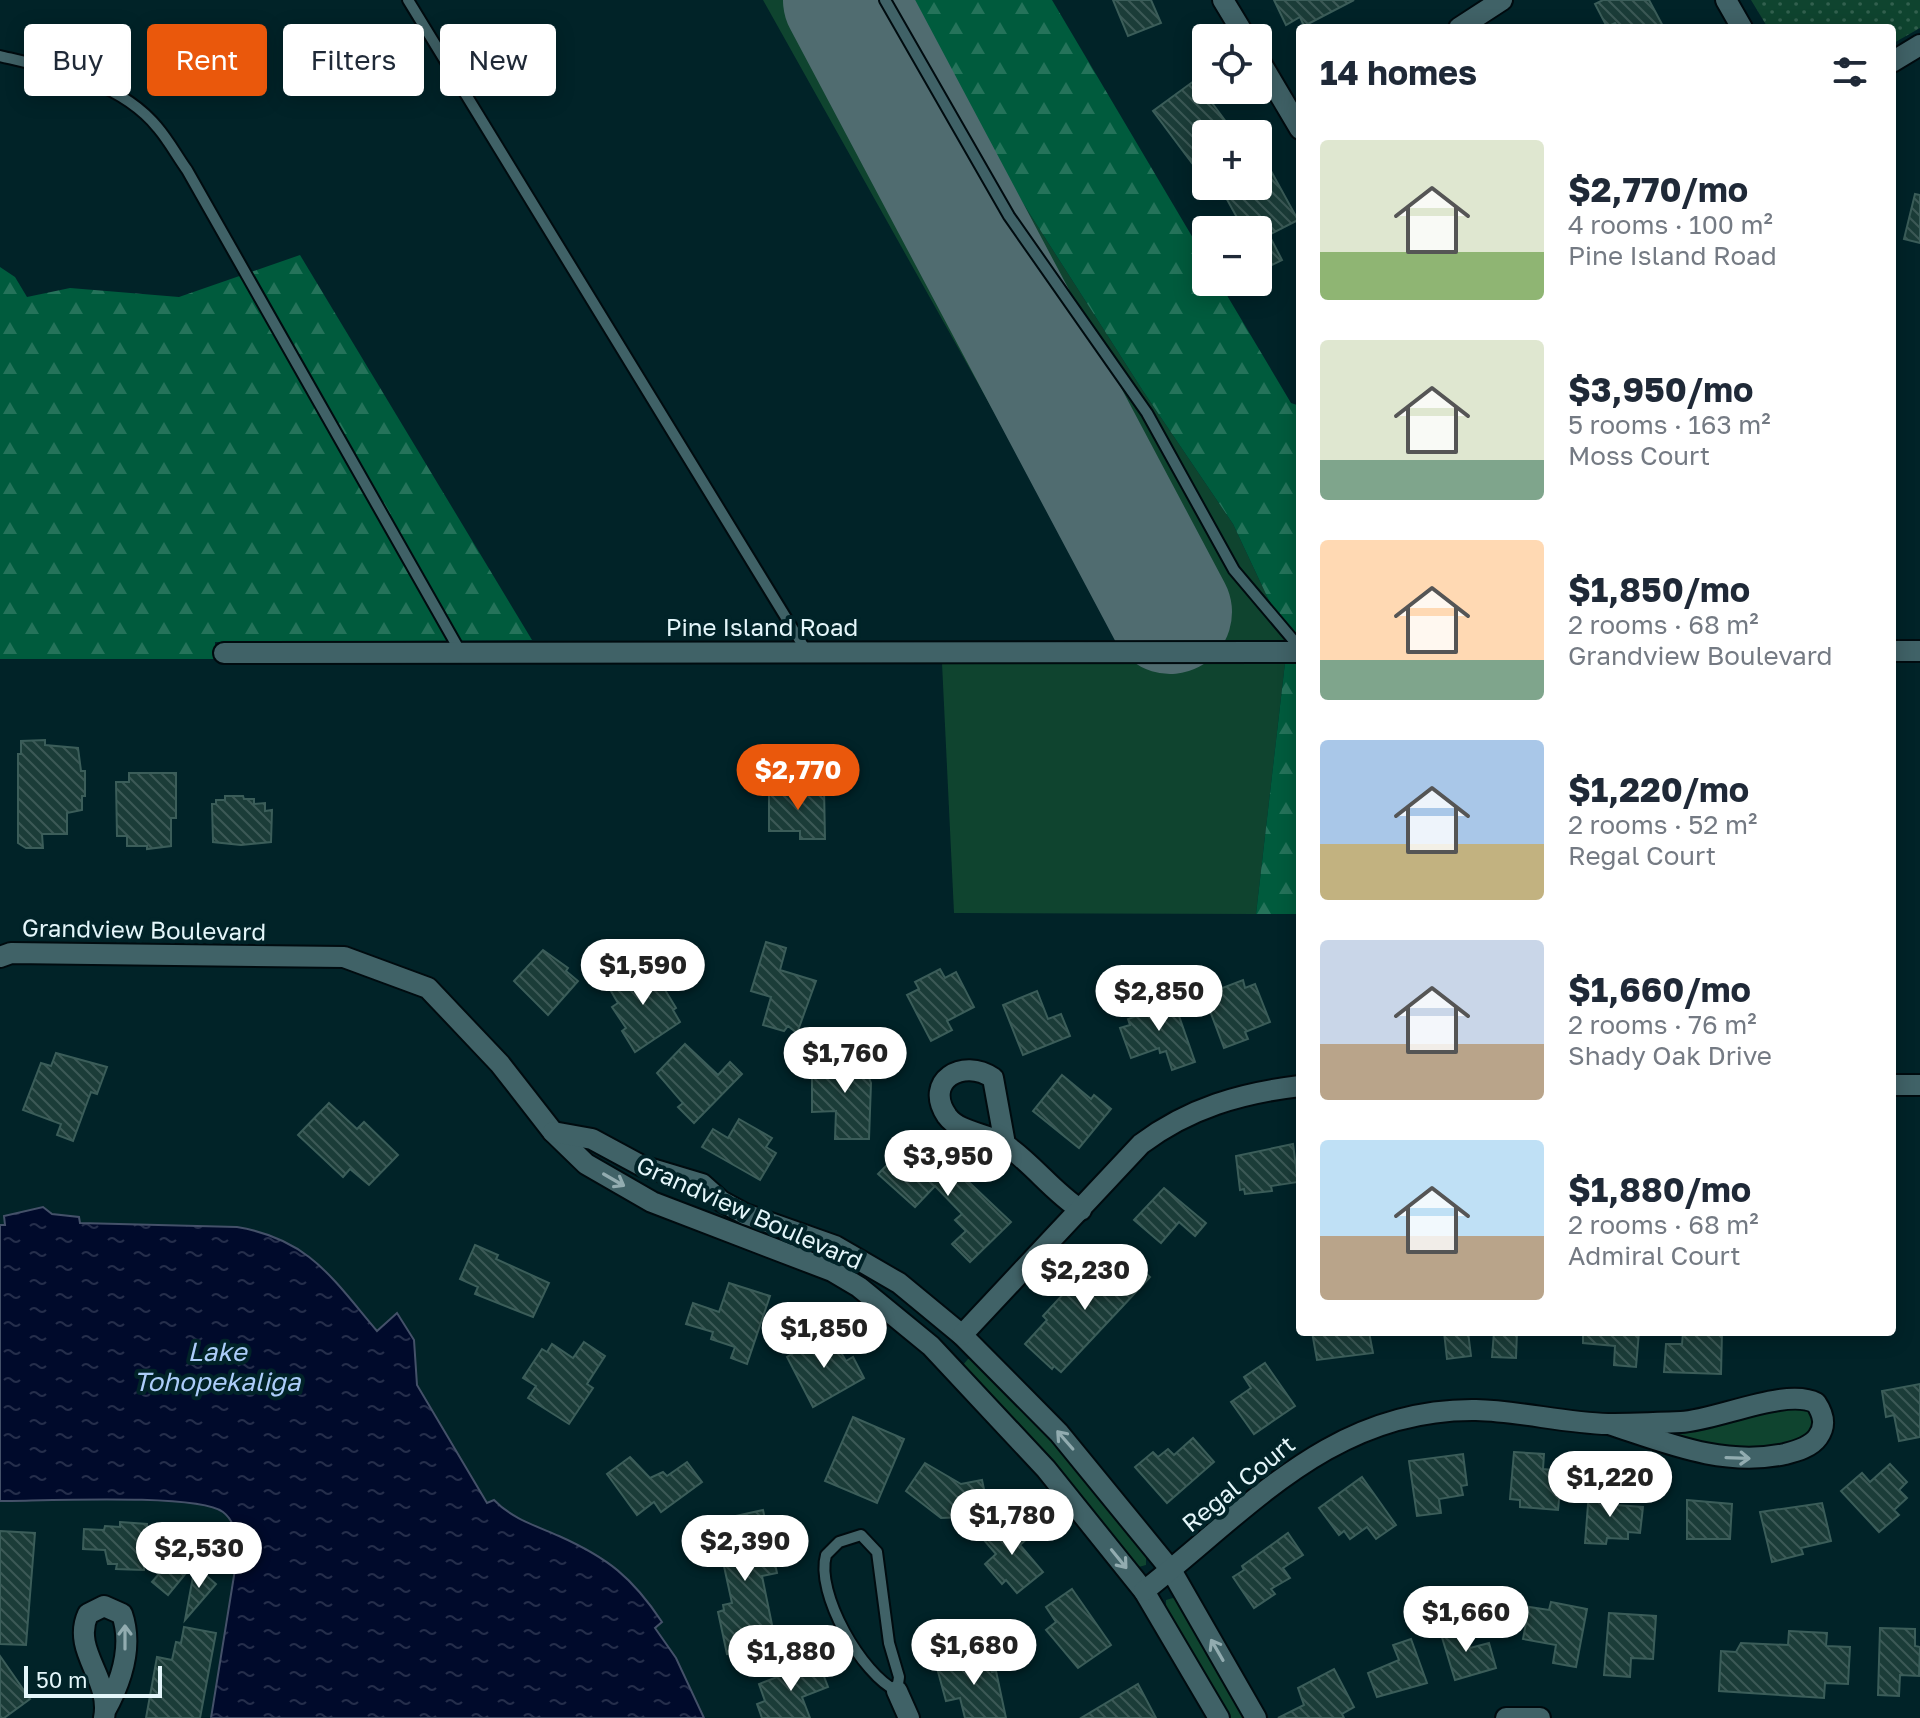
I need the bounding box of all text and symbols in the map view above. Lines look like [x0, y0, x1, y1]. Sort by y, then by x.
chip: Buy [24, 24, 131, 96]
chip: Rent [147, 24, 267, 96]
chip: Filters [283, 24, 424, 96]
chip: New [440, 24, 556, 96]
map controls [1192, 24, 1272, 296]
button: locate [1192, 24, 1272, 104]
icon: filters [1828, 50, 1872, 94]
text: 14 homes [1320, 52, 1477, 92]
button: + [1192, 120, 1272, 200]
text: $2,770/mo [1568, 169, 1748, 209]
icon: home [1384, 172, 1480, 268]
text: 4 rooms · 100 m² [1568, 209, 1773, 240]
button: − [1192, 216, 1272, 296]
text: Pine Island Road [1568, 240, 1777, 271]
text: $3,950/mo [1568, 369, 1753, 409]
icon: home [1384, 372, 1480, 468]
text: 5 rooms · 163 m² [1568, 409, 1771, 440]
text: Moss Court [1568, 440, 1710, 471]
text: $1,850/mo [1568, 569, 1750, 609]
icon: home [1384, 572, 1480, 668]
text: 2 rooms · 68 m² [1568, 609, 1759, 640]
street label: Pine Island Road [666, 612, 858, 641]
text: Grandview Boulevard [1568, 640, 1833, 671]
pin: $2,770 [733, 744, 863, 812]
text: $2,770 [755, 754, 841, 785]
text: $1,220/mo [1568, 769, 1749, 809]
icon: home [1384, 772, 1480, 868]
text: 2 rooms · 52 m² [1568, 809, 1757, 840]
text: Regal Court [1568, 840, 1716, 871]
street label: Grandview Boulevard [22, 912, 266, 946]
pin: $1,590 [578, 939, 708, 1007]
text: $1,590 [599, 949, 687, 980]
pin: $2,850 [1094, 965, 1224, 1033]
text: $1,660/mo [1568, 969, 1751, 1009]
icon: home [1384, 972, 1480, 1068]
text: $2,850 [1113, 975, 1205, 1006]
text: 2 rooms · 76 m² [1568, 1009, 1757, 1040]
pin: $1,760 [780, 1027, 910, 1095]
text: $1,760 [802, 1037, 888, 1068]
text: Shady Oak Drive [1568, 1040, 1772, 1071]
pin: $3,950 [883, 1130, 1013, 1198]
text: $3,950 [903, 1140, 993, 1171]
street label: Grandview Boulevard [633, 1149, 867, 1275]
text: $1,880/mo [1568, 1169, 1751, 1209]
one-way arrow [602, 1172, 625, 1188]
icon: home [1384, 1172, 1480, 1268]
text: 2 rooms · 68 m² [1568, 1209, 1759, 1240]
text: Admiral Court [1568, 1240, 1741, 1271]
pin: $2,230 [1020, 1244, 1150, 1312]
text: $2,230 [1040, 1254, 1130, 1285]
pin: $1,850 [759, 1302, 889, 1370]
text: $1,850 [780, 1312, 868, 1343]
water label: Lake Tohopekaliga [133, 1336, 302, 1397]
street label: Regal Court [1176, 1429, 1300, 1537]
one-way arrow [1056, 1431, 1074, 1451]
one-way arrow [1724, 1450, 1751, 1466]
pin: $1,220 [1545, 1451, 1675, 1519]
text: $1,220 [1566, 1461, 1654, 1492]
pin: $1,780 [947, 1489, 1077, 1557]
text: $1,780 [969, 1499, 1055, 1530]
pin: $2,390 [680, 1515, 810, 1583]
pin: $2,530 [134, 1522, 264, 1590]
text: $2,390 [700, 1525, 790, 1556]
text: $2,530 [154, 1532, 244, 1563]
one-way arrow [1110, 1549, 1128, 1569]
pin: $1,660 [1401, 1586, 1531, 1654]
text: $1,660 [1421, 1596, 1511, 1627]
pin: $1,680 [909, 1619, 1039, 1687]
one-way arrow [117, 1624, 133, 1651]
pin: $1,880 [726, 1625, 856, 1693]
text: $1,680 [929, 1629, 1019, 1660]
text: $1,880 [746, 1635, 836, 1666]
one-way arrow [1209, 1639, 1224, 1663]
scale bar [24, 1662, 162, 1698]
text: 50 m [36, 1666, 87, 1693]

